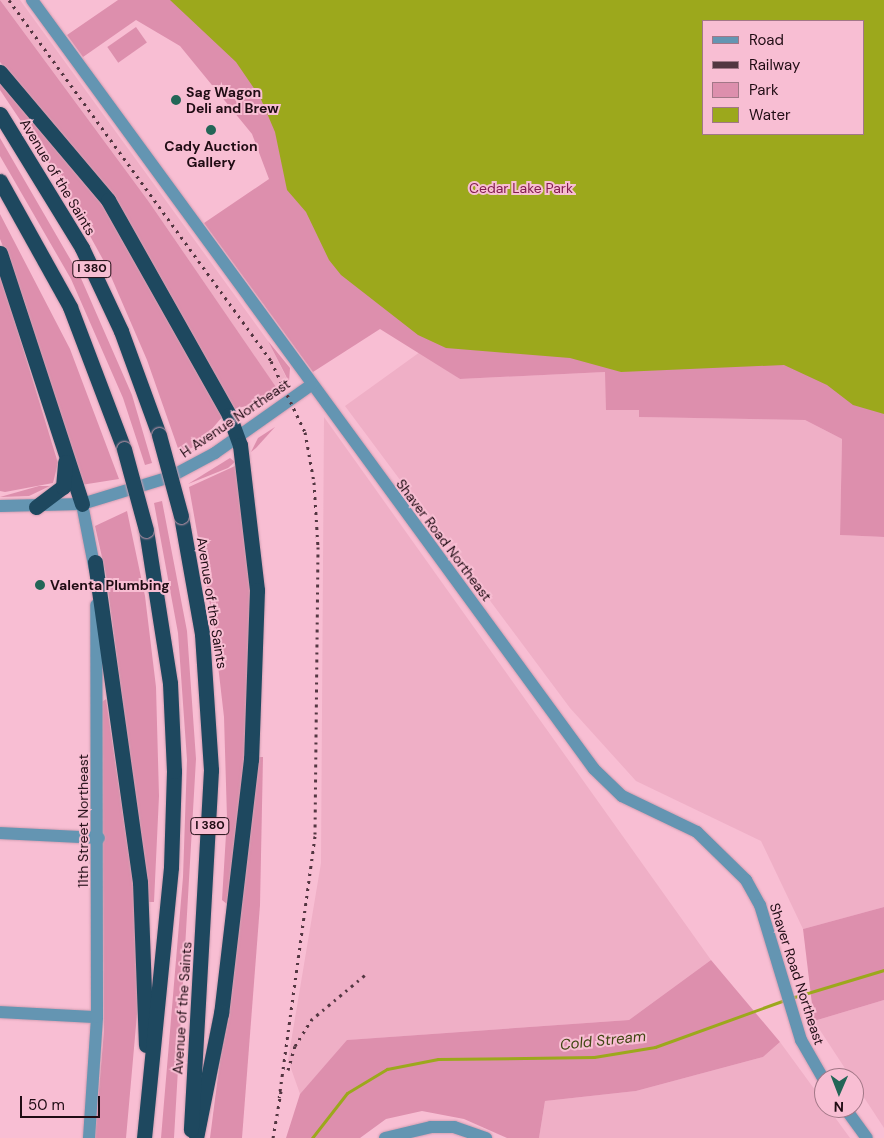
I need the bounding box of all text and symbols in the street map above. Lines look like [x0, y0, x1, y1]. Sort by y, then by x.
legend [702, 20, 864, 135]
text: Road [749, 30, 784, 50]
text: Railway [749, 55, 800, 75]
text: Park [749, 80, 779, 100]
place label: Sag Wagon Deli and Brew [186, 84, 279, 116]
marker: Sag Wagon Deli and Brew [170, 94, 182, 106]
text: Water [749, 105, 790, 125]
street label: Avenue of the Saints [17, 116, 99, 238]
marker: Cady Auction Gallery [205, 124, 217, 136]
place label: Cady Auction Gallery [164, 138, 258, 170]
park label: Cedar Lake Park [469, 180, 573, 196]
road number: I 380 [72, 260, 112, 278]
street label: H Avenue Northeast [177, 375, 293, 461]
street label: Shaver Road Northeast [393, 476, 495, 604]
street label: Avenue of the Saints [193, 536, 231, 670]
place label: Valenta Plumbing [50, 577, 170, 593]
marker: Valenta Plumbing [34, 579, 46, 591]
street label: 11th Street Northeast [75, 754, 91, 888]
road number: I 380 [190, 816, 230, 836]
street label: Shaver Road Northeast [766, 901, 828, 1047]
street label: Avenue of the Saints [169, 941, 195, 1075]
water label: Cold Stream [559, 1028, 647, 1054]
north arrow [814, 1068, 864, 1118]
scale bar [22, 1086, 102, 1118]
text: 50 m [28, 1095, 65, 1115]
text: N [833, 1098, 844, 1116]

